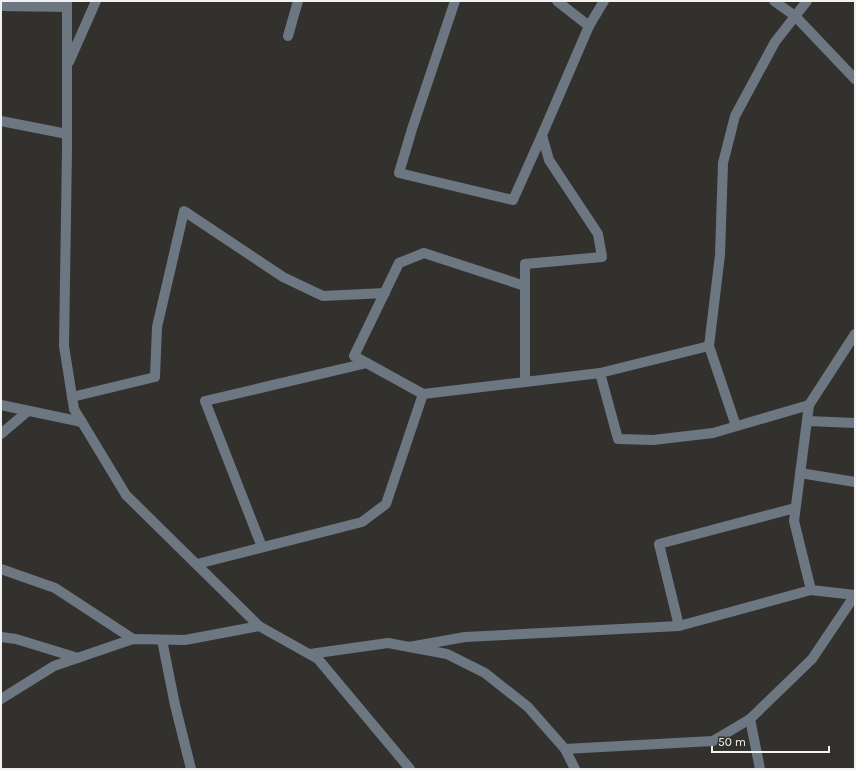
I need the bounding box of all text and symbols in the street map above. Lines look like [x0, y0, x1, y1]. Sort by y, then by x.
scale bar [712, 728, 829, 754]
text: 50 m [718, 735, 746, 749]

